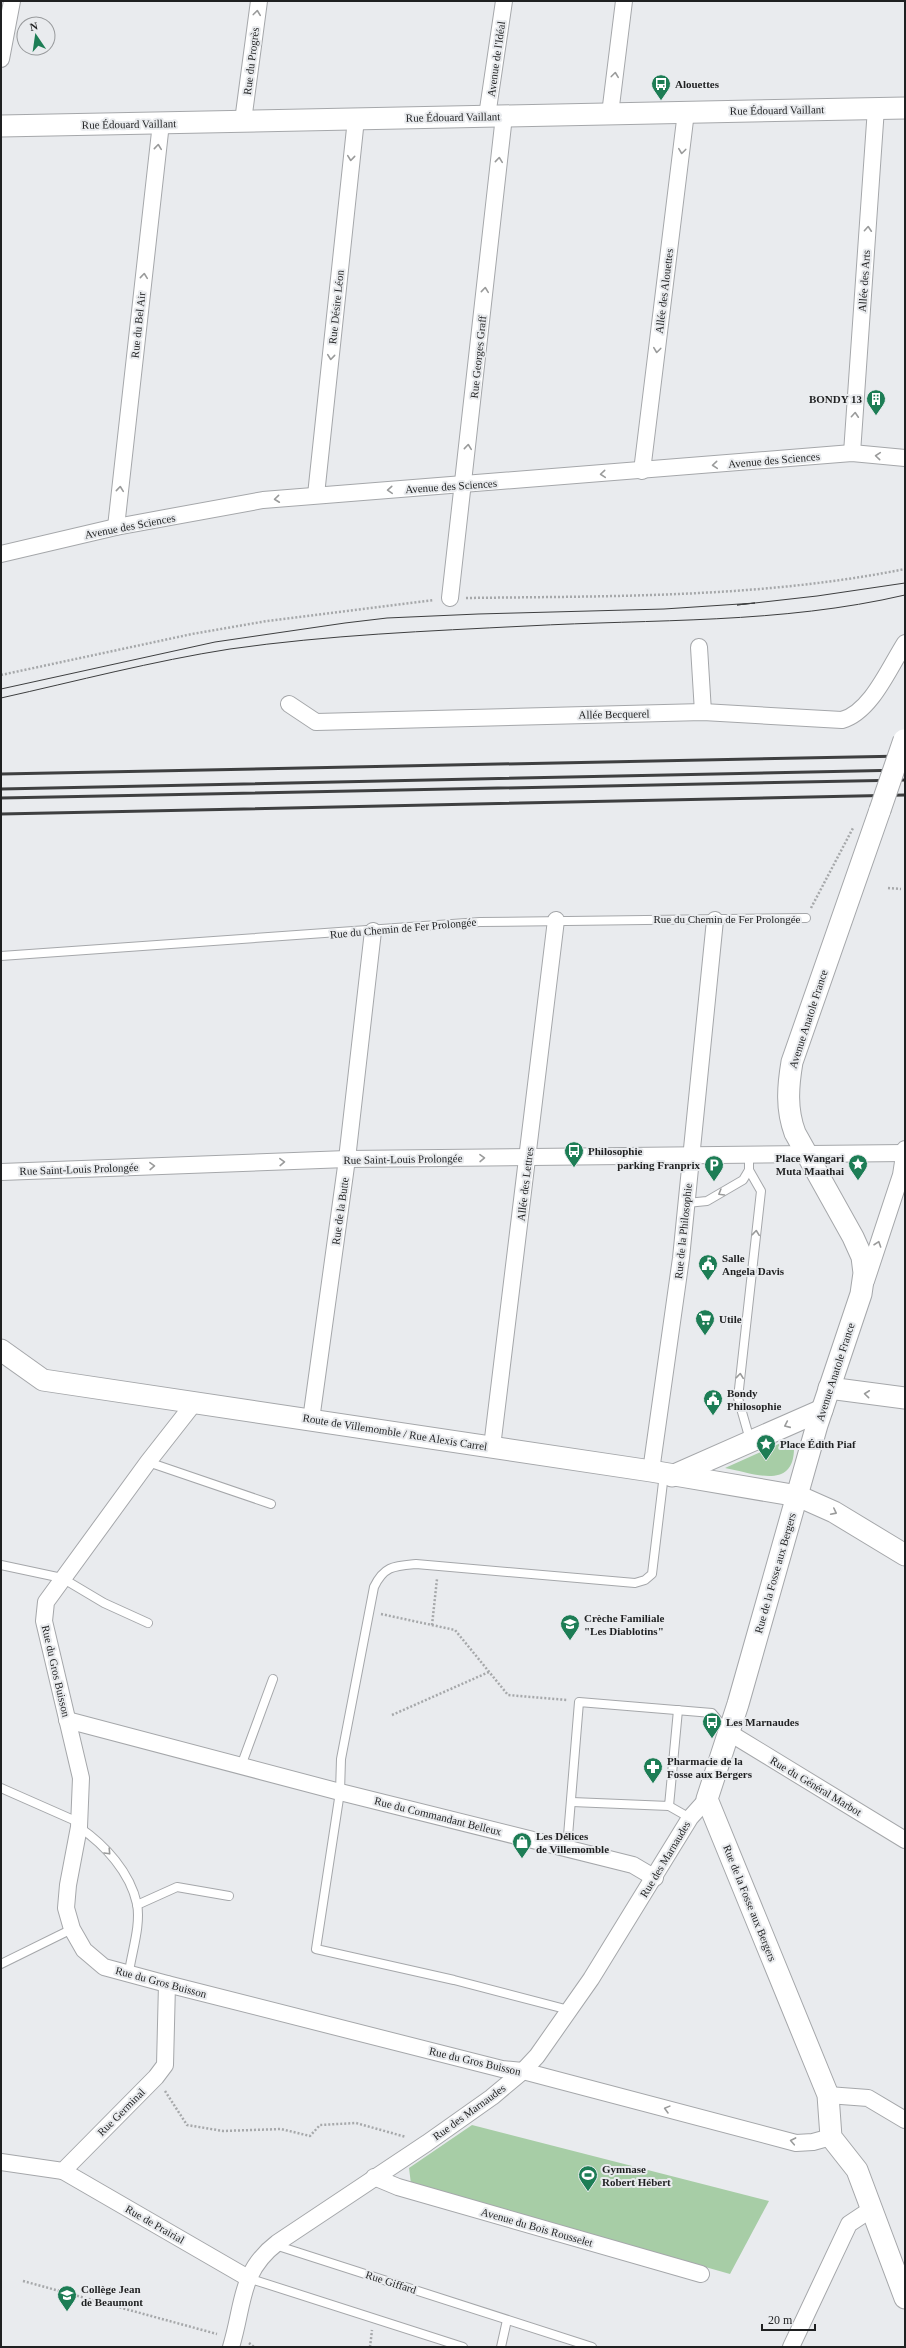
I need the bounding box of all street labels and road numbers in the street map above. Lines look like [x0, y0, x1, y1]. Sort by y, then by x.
street label: Avenue de l'Idéal [485, 20, 507, 98]
street label: Rue du Progrès [241, 27, 261, 95]
street label: Rue Édouard Vaillant [730, 103, 824, 117]
street label: Rue Édouard Vaillant [406, 110, 500, 124]
street label: Rue Édouard Vaillant [82, 117, 176, 131]
street label: Allée des Alouettes [653, 248, 675, 334]
street label: Allée des Arts [856, 249, 872, 313]
street label: Rue Désire Léon [326, 269, 346, 345]
street label: Rue du Bel Air [129, 291, 147, 359]
street label: Rue Georges Graff [468, 315, 488, 399]
street label: Avenue des Sciences [728, 450, 820, 470]
street label: Avenue des Sciences [405, 477, 497, 495]
street label: Avenue des Sciences [84, 511, 176, 541]
street label: Allée Becquerel [578, 707, 650, 721]
street label: Rue du Chemin de Fer Prolongée [654, 913, 801, 925]
street label: Rue du Chemin de Fer Prolongée [329, 916, 477, 940]
street label: Avenue Anatole France [786, 968, 830, 1070]
street label: Allée des Lettres [515, 1146, 535, 1222]
street label: Rue Saint-Louis Prolongée [343, 1152, 463, 1166]
street label: Rue Saint-Louis Prolongée [19, 1161, 139, 1177]
street label: Rue de la Butte [329, 1176, 351, 1246]
street label: Rue de la Philosophie [672, 1182, 694, 1279]
street label: Avenue Anatole France [813, 1321, 857, 1423]
street label: Route de Villemomble / Rue Alexis Carrel [302, 1411, 488, 1453]
street label: Rue de la Fosse aux Bergers [752, 1511, 798, 1635]
street label: Rue du Gros Buisson [40, 1624, 73, 1719]
street label: Rue du Général Marbot [768, 1754, 864, 1818]
street label: Rue du Commandant Belleux [373, 1794, 503, 1838]
street label: Rue des Marnaudes [638, 1819, 692, 1899]
street label: Rue de la Fosse aux Bergers [721, 1843, 779, 1963]
street label: Rue du Gros Buisson [114, 1964, 208, 2000]
street label: Rue du Gros Buisson [428, 2045, 523, 2078]
street label: Rue des Marnaudes [430, 2082, 508, 2142]
street label: Rue Germinal [95, 2086, 147, 2138]
street label: Rue de Prairial [123, 2202, 187, 2246]
street label: Avenue du Bois Rousselet [480, 2205, 594, 2249]
street label: Rue Giffard [364, 2268, 418, 2296]

